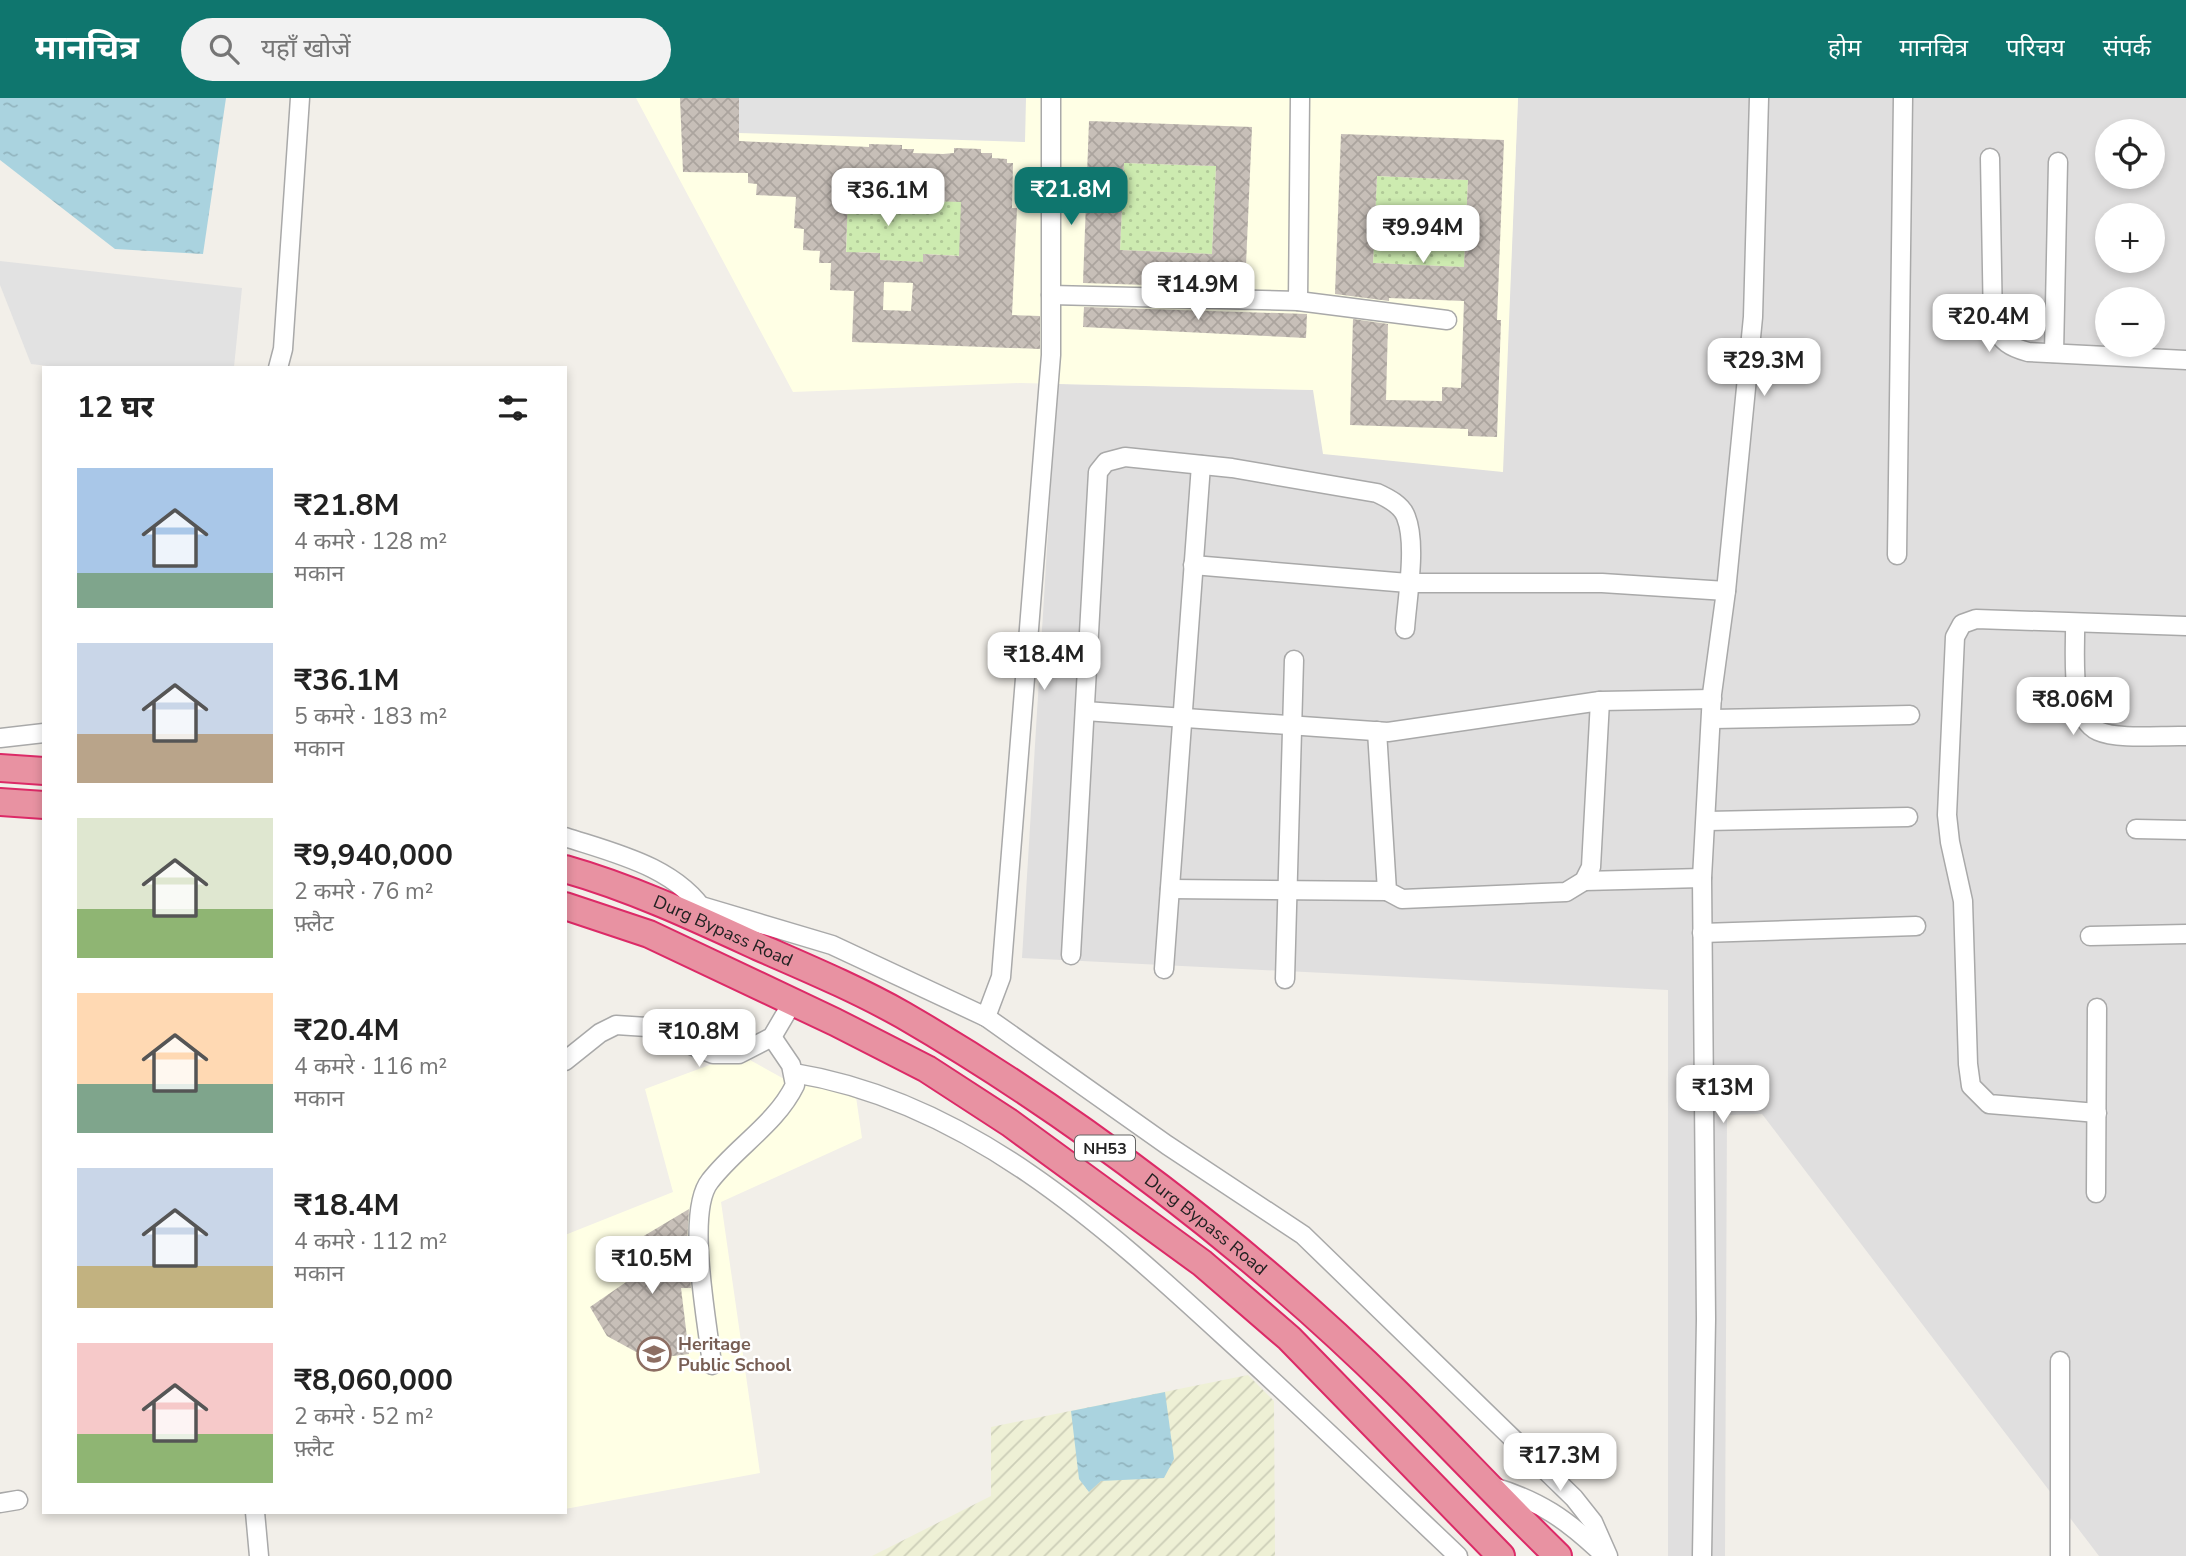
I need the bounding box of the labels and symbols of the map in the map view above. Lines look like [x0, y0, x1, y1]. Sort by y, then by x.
pin: ₹21.8M [1014, 167, 1128, 227]
pin: ₹36.1M [831, 169, 945, 228]
pin: ₹9.94M [1366, 206, 1480, 265]
pin: ₹14.9M [1141, 262, 1255, 322]
pin: ₹20.4M [1932, 294, 2046, 354]
pin: ₹29.3M [1707, 338, 1821, 398]
pin: ₹18.4M [987, 632, 1101, 692]
pin: ₹8.06M [2016, 678, 2130, 737]
street label: Durg Bypass Road [650, 889, 797, 972]
pin: ₹10.8M [642, 1010, 756, 1069]
pin: ₹13M [1682, 1066, 1764, 1125]
road number: NH53 [1075, 1136, 1135, 1160]
street label: Durg Bypass Road [1140, 1168, 1272, 1281]
pin: ₹10.5M [595, 1236, 709, 1296]
place label: Heritage Public School [678, 1332, 792, 1377]
school or university icon: Heritage Public School [635, 1335, 673, 1373]
pin: ₹17.3M [1503, 1434, 1617, 1493]

